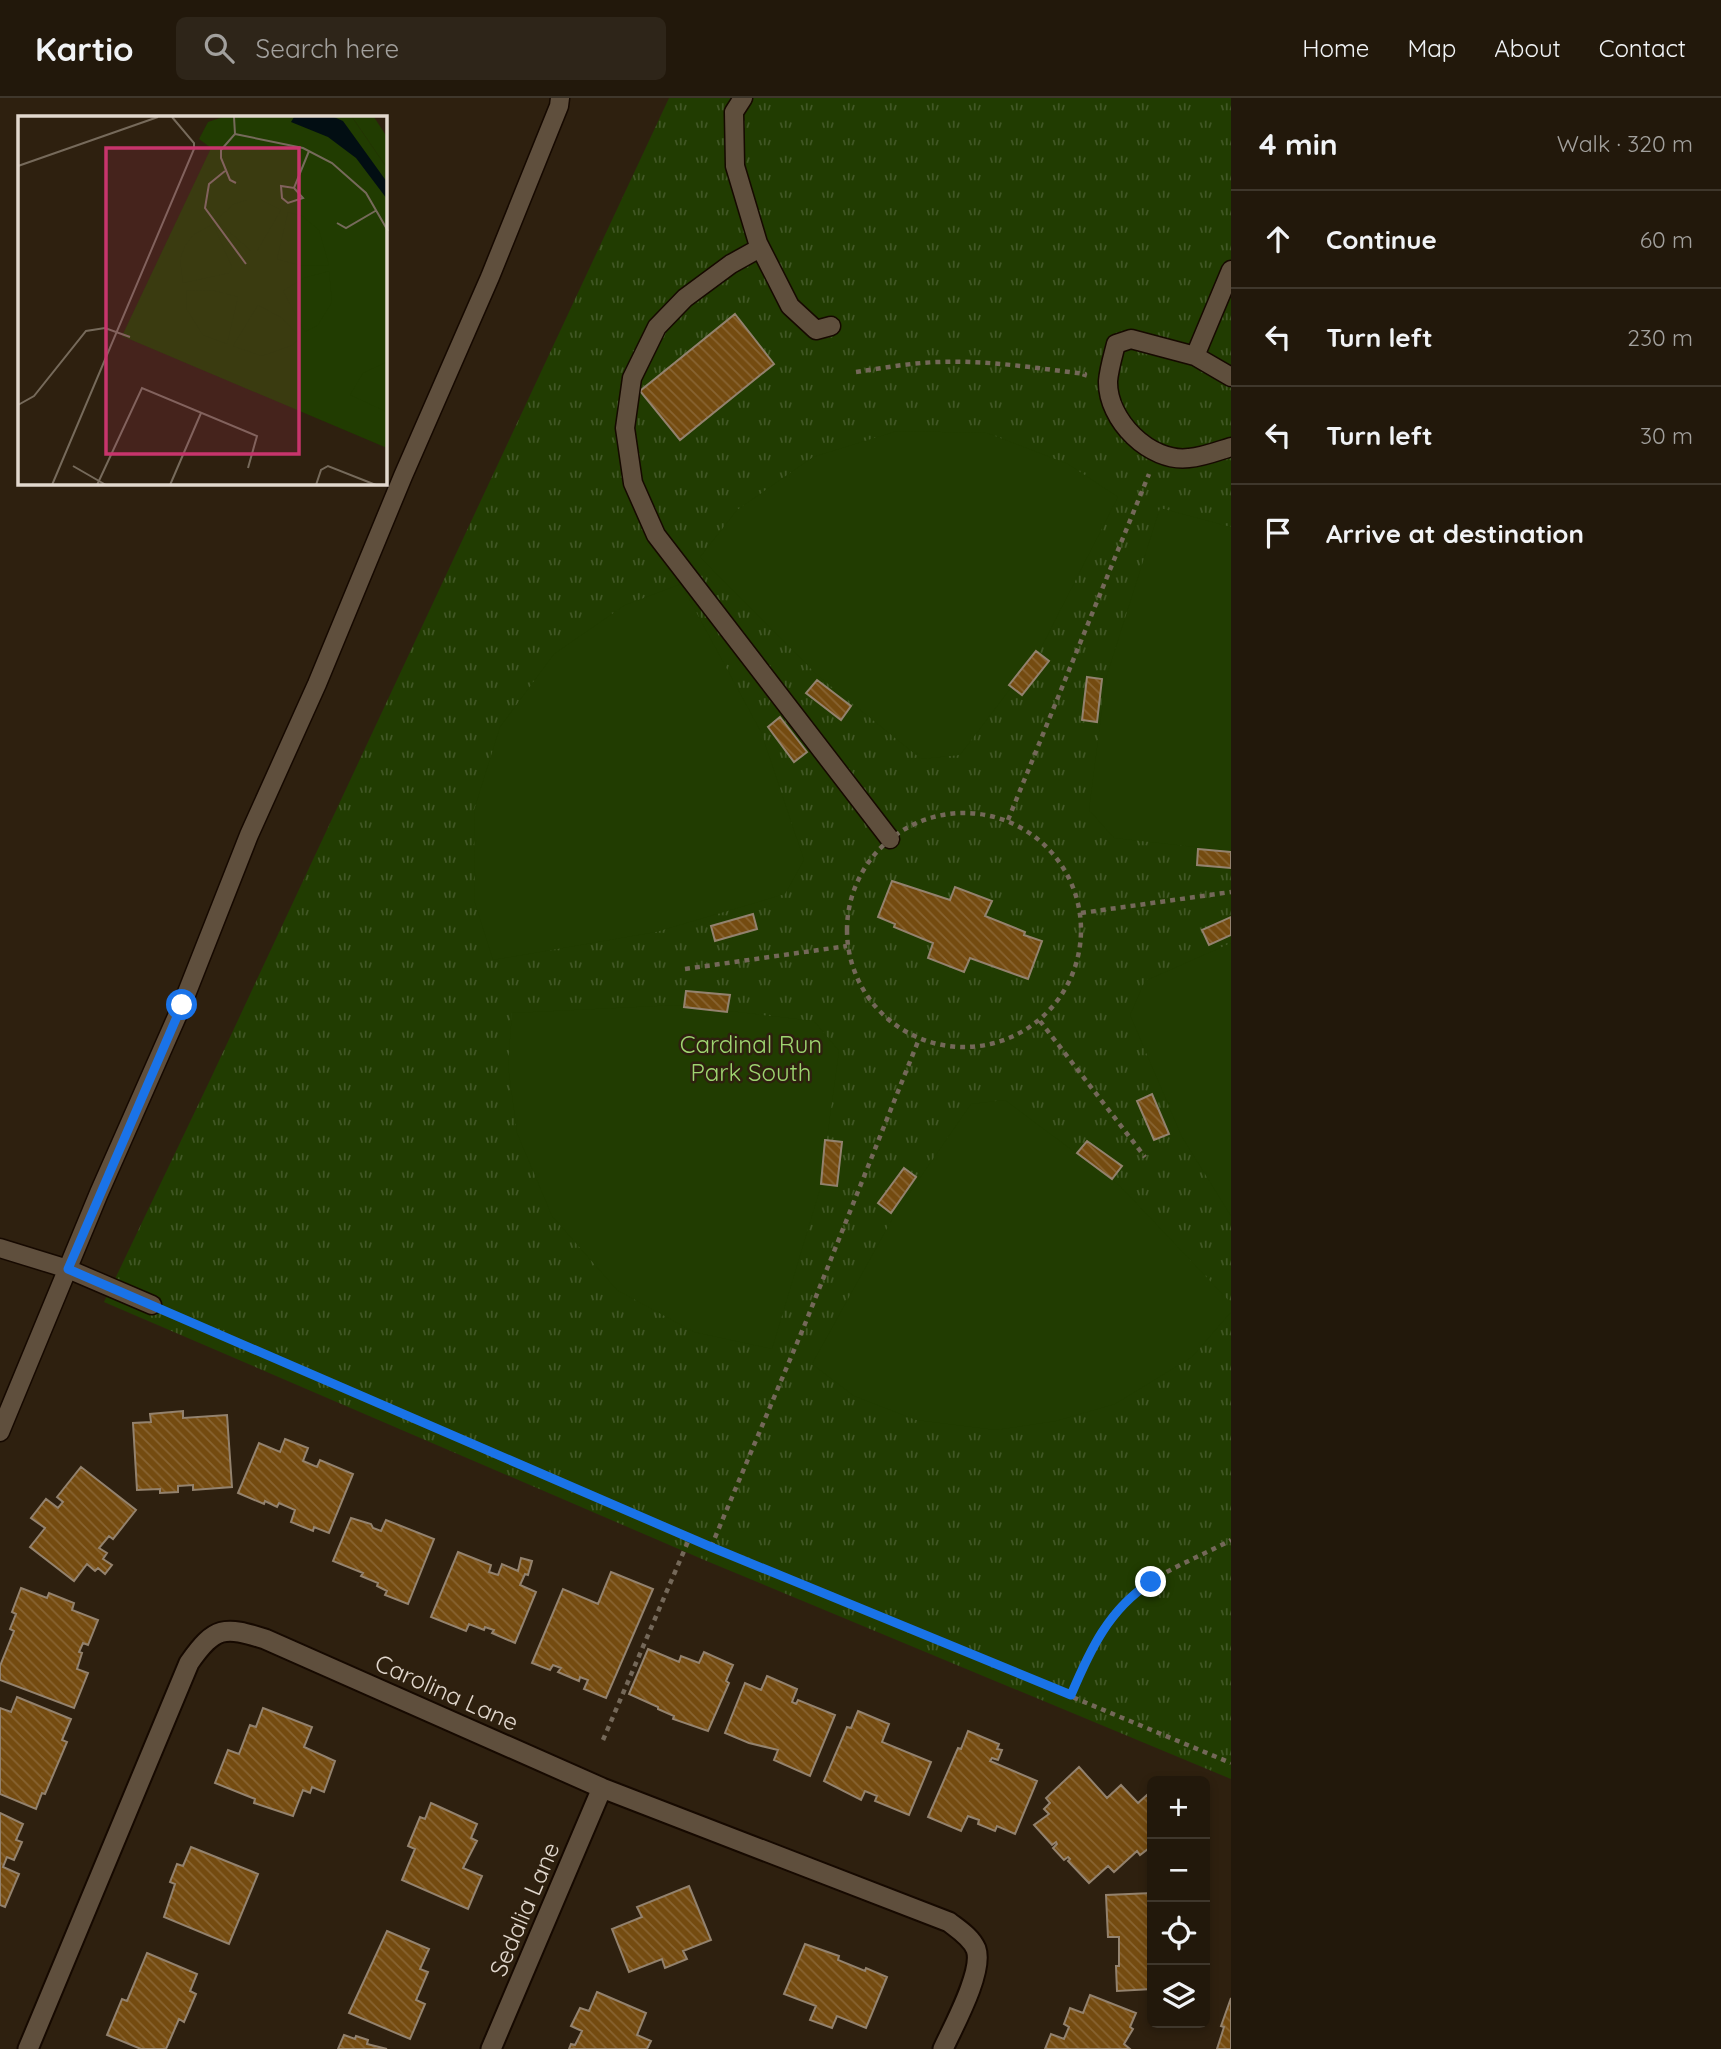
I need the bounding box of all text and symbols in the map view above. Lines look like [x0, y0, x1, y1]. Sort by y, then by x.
search box [176, 17, 666, 80]
text: Kartio [35, 28, 134, 69]
icon: search [200, 29, 238, 67]
text: Search here [256, 32, 399, 65]
text: Home [1302, 33, 1369, 63]
text: Map [1407, 33, 1456, 63]
text: About [1494, 33, 1561, 63]
text: Contact [1599, 33, 1686, 63]
inset map [18, 116, 387, 485]
text: 4 min [1259, 125, 1338, 163]
text: Walk · 320 m [1557, 129, 1693, 158]
icon: ahead [1259, 220, 1297, 258]
text: Continue [1326, 223, 1437, 256]
text: 60 m [1640, 225, 1693, 254]
icon: left [1259, 318, 1297, 356]
text: Turn left [1326, 321, 1433, 354]
text: 230 m [1627, 323, 1693, 352]
icon: left [1259, 416, 1297, 454]
text: Turn left [1326, 419, 1433, 452]
text: 30 m [1640, 421, 1693, 450]
icon: arrive [1259, 514, 1297, 552]
text: Arrive at destination [1326, 517, 1584, 550]
route start [166, 989, 197, 1020]
park label: Cardinal Run Park South [680, 1029, 822, 1087]
route end [1135, 1566, 1166, 1597]
street label: Carolina Lane [371, 1647, 523, 1737]
map controls [1147, 1776, 1210, 2028]
button: + [1147, 1776, 1210, 1839]
street label: Sedalia Lane [482, 1837, 566, 1981]
button: − [1147, 1839, 1210, 1902]
button: locate [1147, 1902, 1210, 1965]
button: layers [1147, 1965, 1210, 2028]

